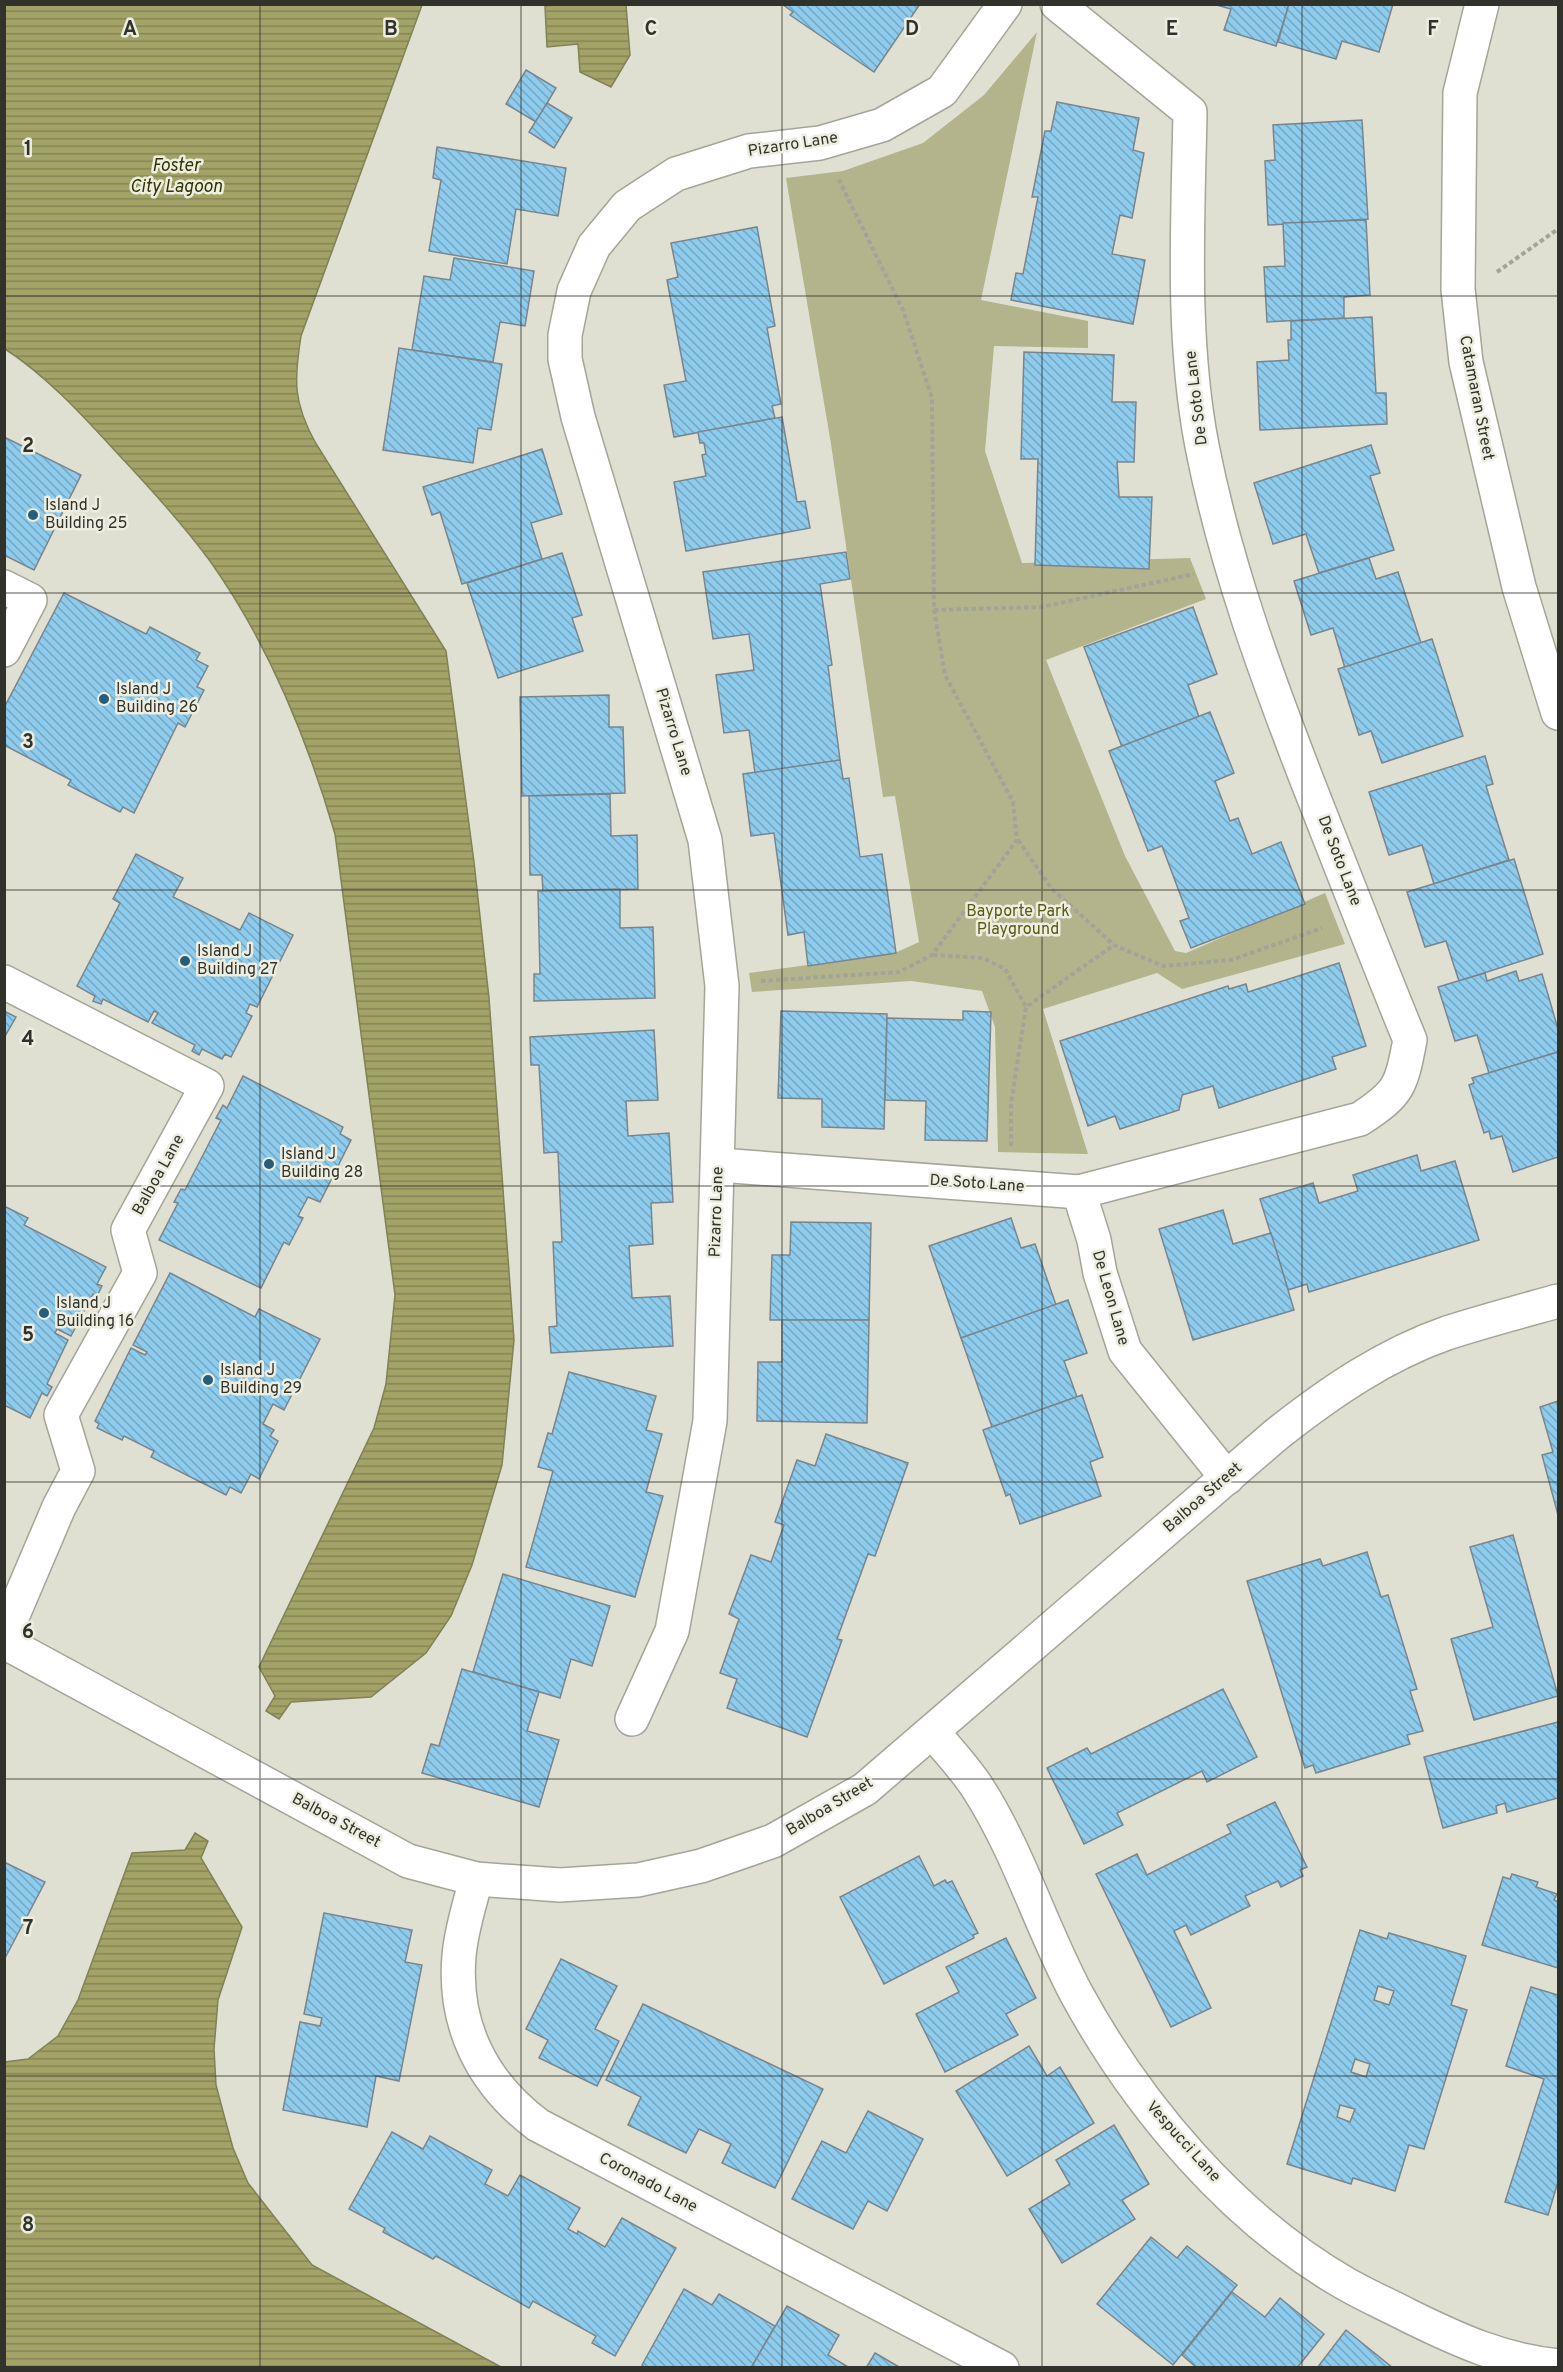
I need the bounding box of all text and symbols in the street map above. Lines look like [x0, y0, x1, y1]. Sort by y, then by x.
text: A [123, 17, 137, 43]
text: B [384, 17, 398, 43]
text: C [645, 17, 657, 43]
text: D [905, 17, 919, 43]
text: E [1166, 17, 1178, 43]
text: F [1427, 17, 1439, 43]
street label: Pizarro Lane [747, 128, 839, 162]
text: 1 [24, 137, 32, 163]
water label: Foster City Lagoon [130, 155, 223, 199]
street label: Catamaran Street [1454, 334, 1498, 462]
street label: De Soto Lane [1181, 350, 1213, 446]
text: 2 [22, 434, 34, 460]
place label: Island J Building 25 [45, 496, 128, 534]
marker: Island J Building 25 [26, 508, 40, 522]
place label: Island J Building 26 [116, 680, 198, 718]
street label: Pizarro Lane [650, 686, 696, 778]
marker: Island J Building 26 [97, 692, 111, 706]
text: 3 [22, 730, 34, 756]
street label: De Soto Lane [1313, 813, 1365, 909]
park label: Bayporte Park Playground [966, 902, 1070, 940]
place label: Island J Building 27 [197, 942, 278, 980]
marker: Island J Building 27 [178, 954, 192, 968]
text: 4 [22, 1027, 34, 1053]
street label: Balboa Lane [129, 1131, 189, 1219]
place label: Island J Building 28 [281, 1145, 363, 1183]
marker: Island J Building 28 [262, 1157, 276, 1171]
street label: Pizarro Lane [705, 1166, 729, 1258]
street label: De Soto Lane [929, 1171, 1025, 1197]
street label: De Leon Lane [1087, 1248, 1133, 1348]
place label: Island J Building 16 [56, 1294, 134, 1332]
marker: Island J Building 16 [37, 1306, 51, 1320]
text: 5 [22, 1323, 34, 1349]
place label: Island J Building 29 [220, 1361, 302, 1399]
marker: Island J Building 29 [201, 1373, 215, 1387]
street label: Balboa Street [1160, 1458, 1246, 1538]
text: 6 [22, 1620, 34, 1646]
street label: Balboa Street [783, 1773, 877, 1841]
street label: Balboa Street [288, 1789, 384, 1853]
text: 7 [23, 1916, 33, 1942]
street label: Vespucci Lane [1141, 2097, 1225, 2187]
street label: Coronado Lane [595, 2149, 701, 2217]
text: 8 [22, 2213, 34, 2239]

